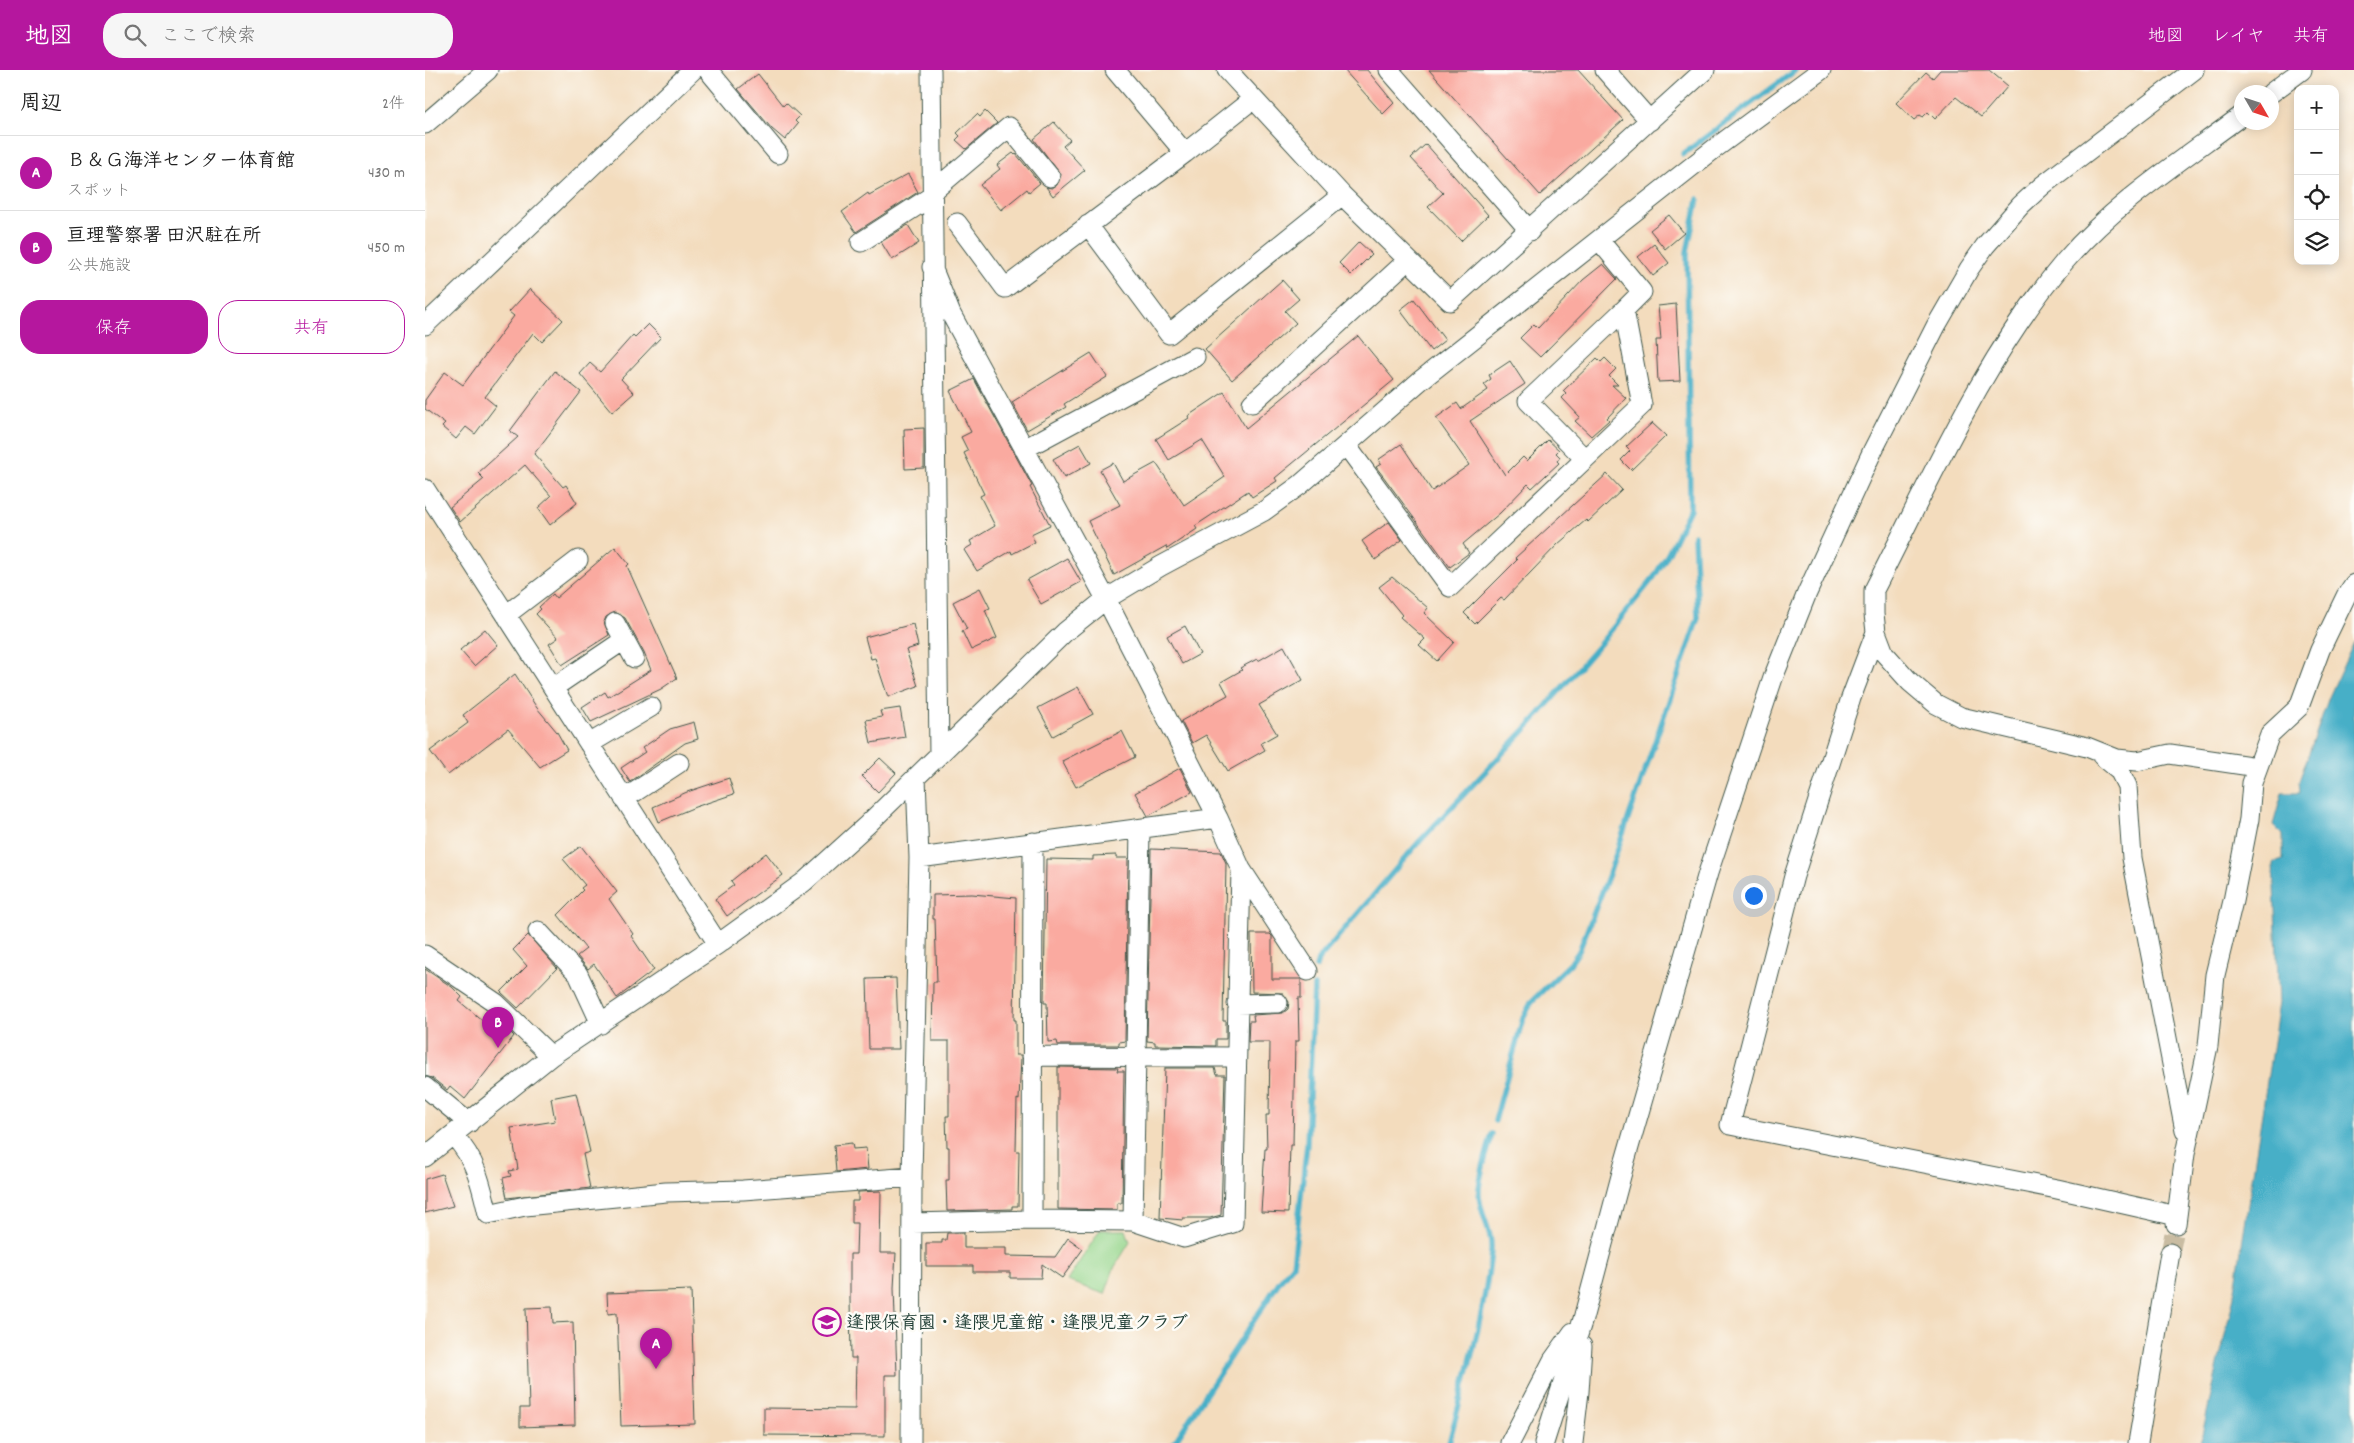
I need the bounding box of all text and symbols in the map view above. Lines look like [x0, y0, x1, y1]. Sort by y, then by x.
search box [103, 13, 453, 58]
text: 地図 [25, 21, 73, 55]
icon: search [121, 21, 149, 49]
text: ここで検索 [161, 24, 256, 51]
text: 地図 [2148, 25, 2184, 50]
text: レイヤ [2212, 25, 2265, 50]
text: 共有 [2293, 25, 2329, 50]
north arrow [2234, 85, 2279, 130]
map controls [2294, 85, 2339, 265]
button: + [2294, 85, 2339, 130]
text: 周辺 [20, 90, 62, 120]
text: 2件 [382, 93, 405, 116]
button: − [2294, 130, 2339, 175]
text: Ｂ＆Ｇ海洋センター体育館 [67, 149, 295, 176]
text: A [32, 162, 40, 185]
text: 430 m [368, 162, 405, 185]
button: locate [2294, 175, 2339, 220]
text: スポット [67, 180, 131, 203]
button: layers [2294, 220, 2339, 265]
text: 亘理警察署 田沢駐在所 [67, 224, 261, 251]
text: B [32, 237, 40, 260]
text: 450 m [368, 237, 405, 260]
text: 公共施設 [67, 255, 131, 278]
button: 保存 [20, 300, 208, 354]
button: 共有 [218, 300, 405, 354]
your location [1741, 883, 1767, 909]
pin: B [482, 1007, 514, 1048]
school or university icon: 逢隈保育園・逢隈児童館・逢隈児童クラブ [812, 1307, 842, 1337]
place label: 逢隈保育園・逢隈児童館・逢隈児童クラブ [846, 1312, 1188, 1337]
pin: A [640, 1328, 672, 1369]

